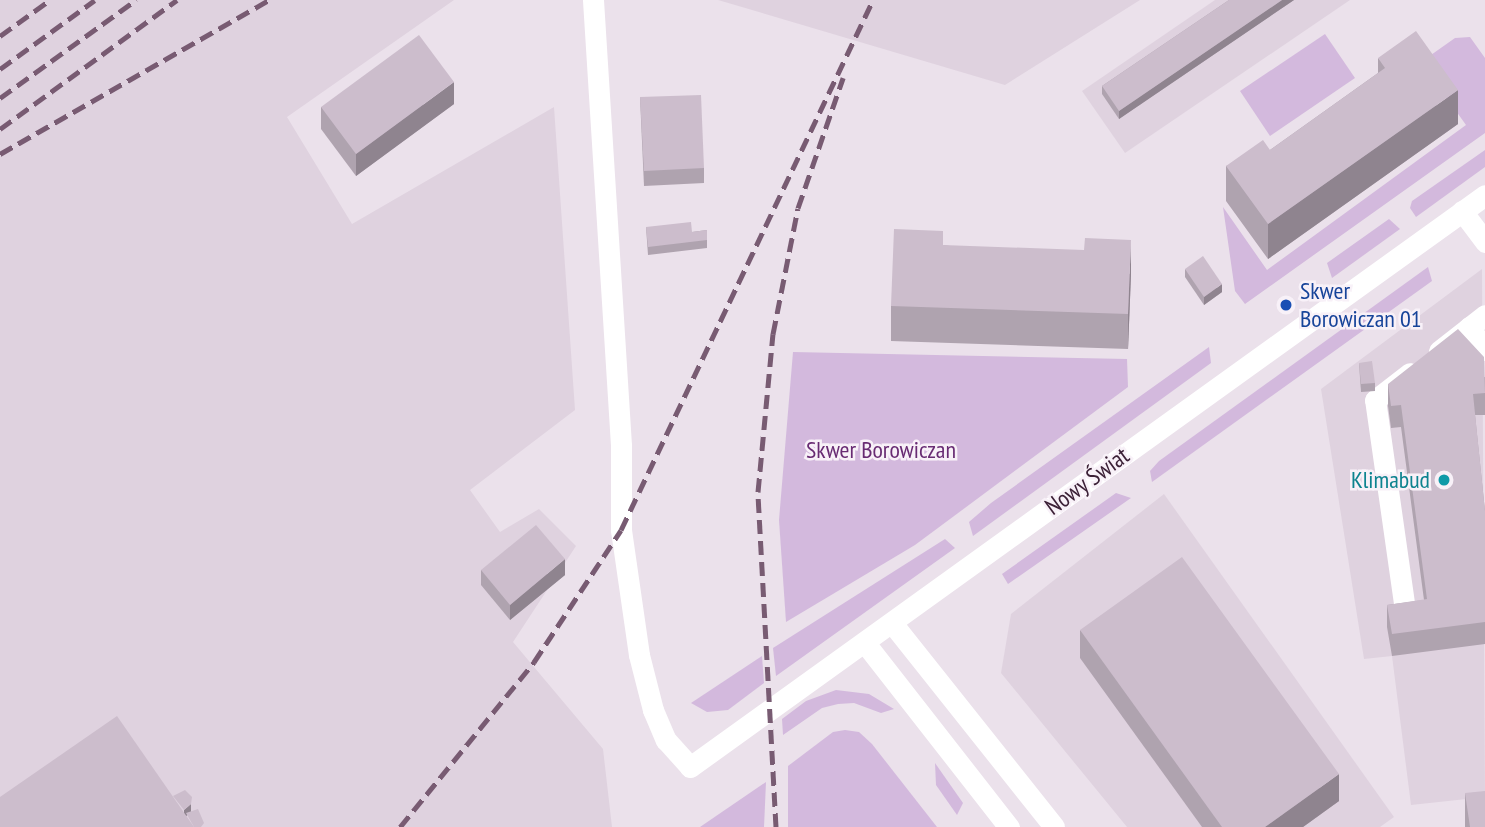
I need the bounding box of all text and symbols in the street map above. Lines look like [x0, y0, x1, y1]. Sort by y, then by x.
place label: Skwer Borowiczan 01 [1300, 277, 1421, 333]
marker: Skwer Borowiczan 01 [1278, 297, 1294, 313]
park label: Skwer Borowiczan [806, 436, 956, 464]
street label: Nowy Świat [1039, 441, 1135, 521]
place label: Klimabud [1351, 466, 1430, 494]
marker: Klimabud [1436, 472, 1452, 488]

